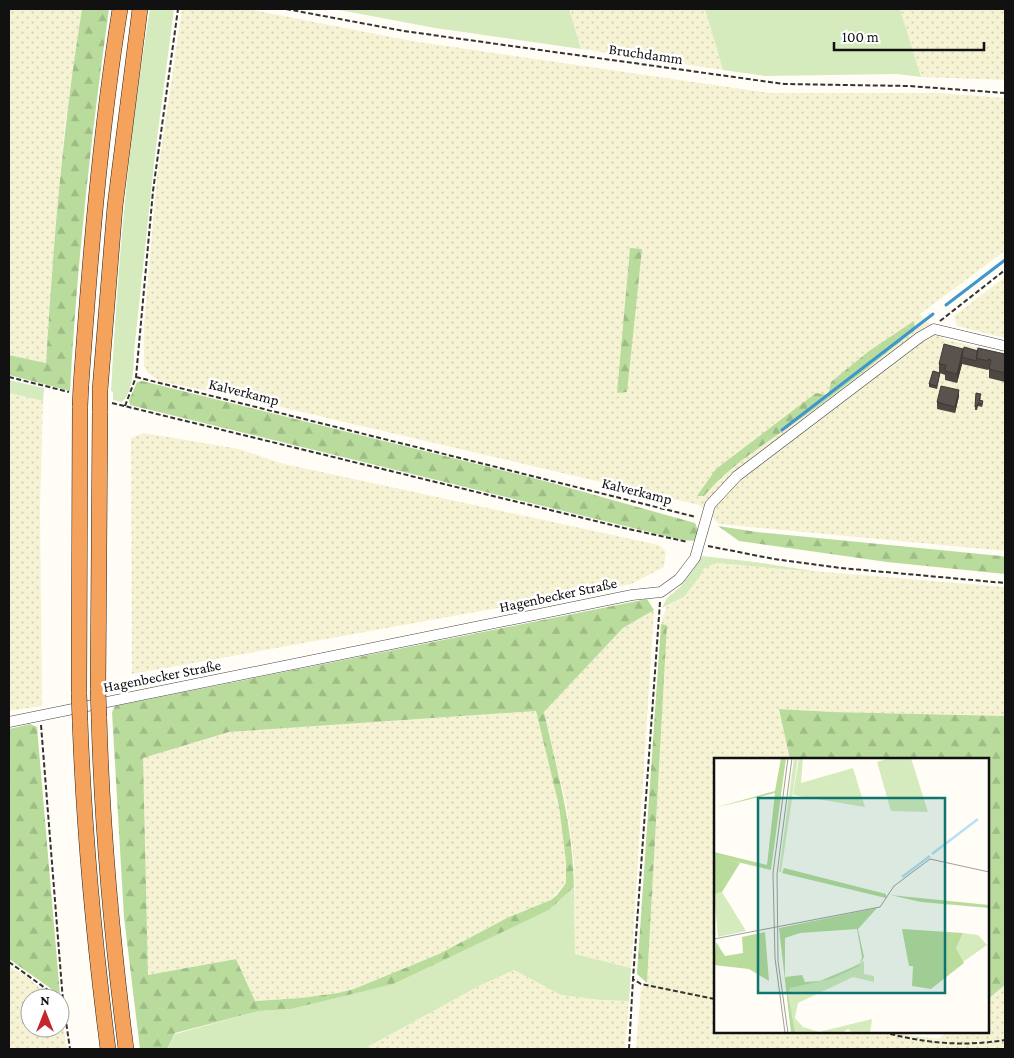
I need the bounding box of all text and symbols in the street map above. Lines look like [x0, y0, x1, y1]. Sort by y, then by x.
scale bar [834, 20, 984, 52]
text: 100 m [842, 29, 879, 45]
street label: Bruchdamm [608, 41, 684, 67]
street label: Kalverkamp [207, 376, 281, 409]
street label: Kalverkamp [600, 475, 674, 508]
street label: Hagenbecker Straße [498, 575, 619, 616]
street label: Hagenbecker Straße [102, 657, 223, 696]
inset map [714, 758, 989, 1033]
north arrow [20, 988, 70, 1038]
text: N [40, 992, 50, 1008]

